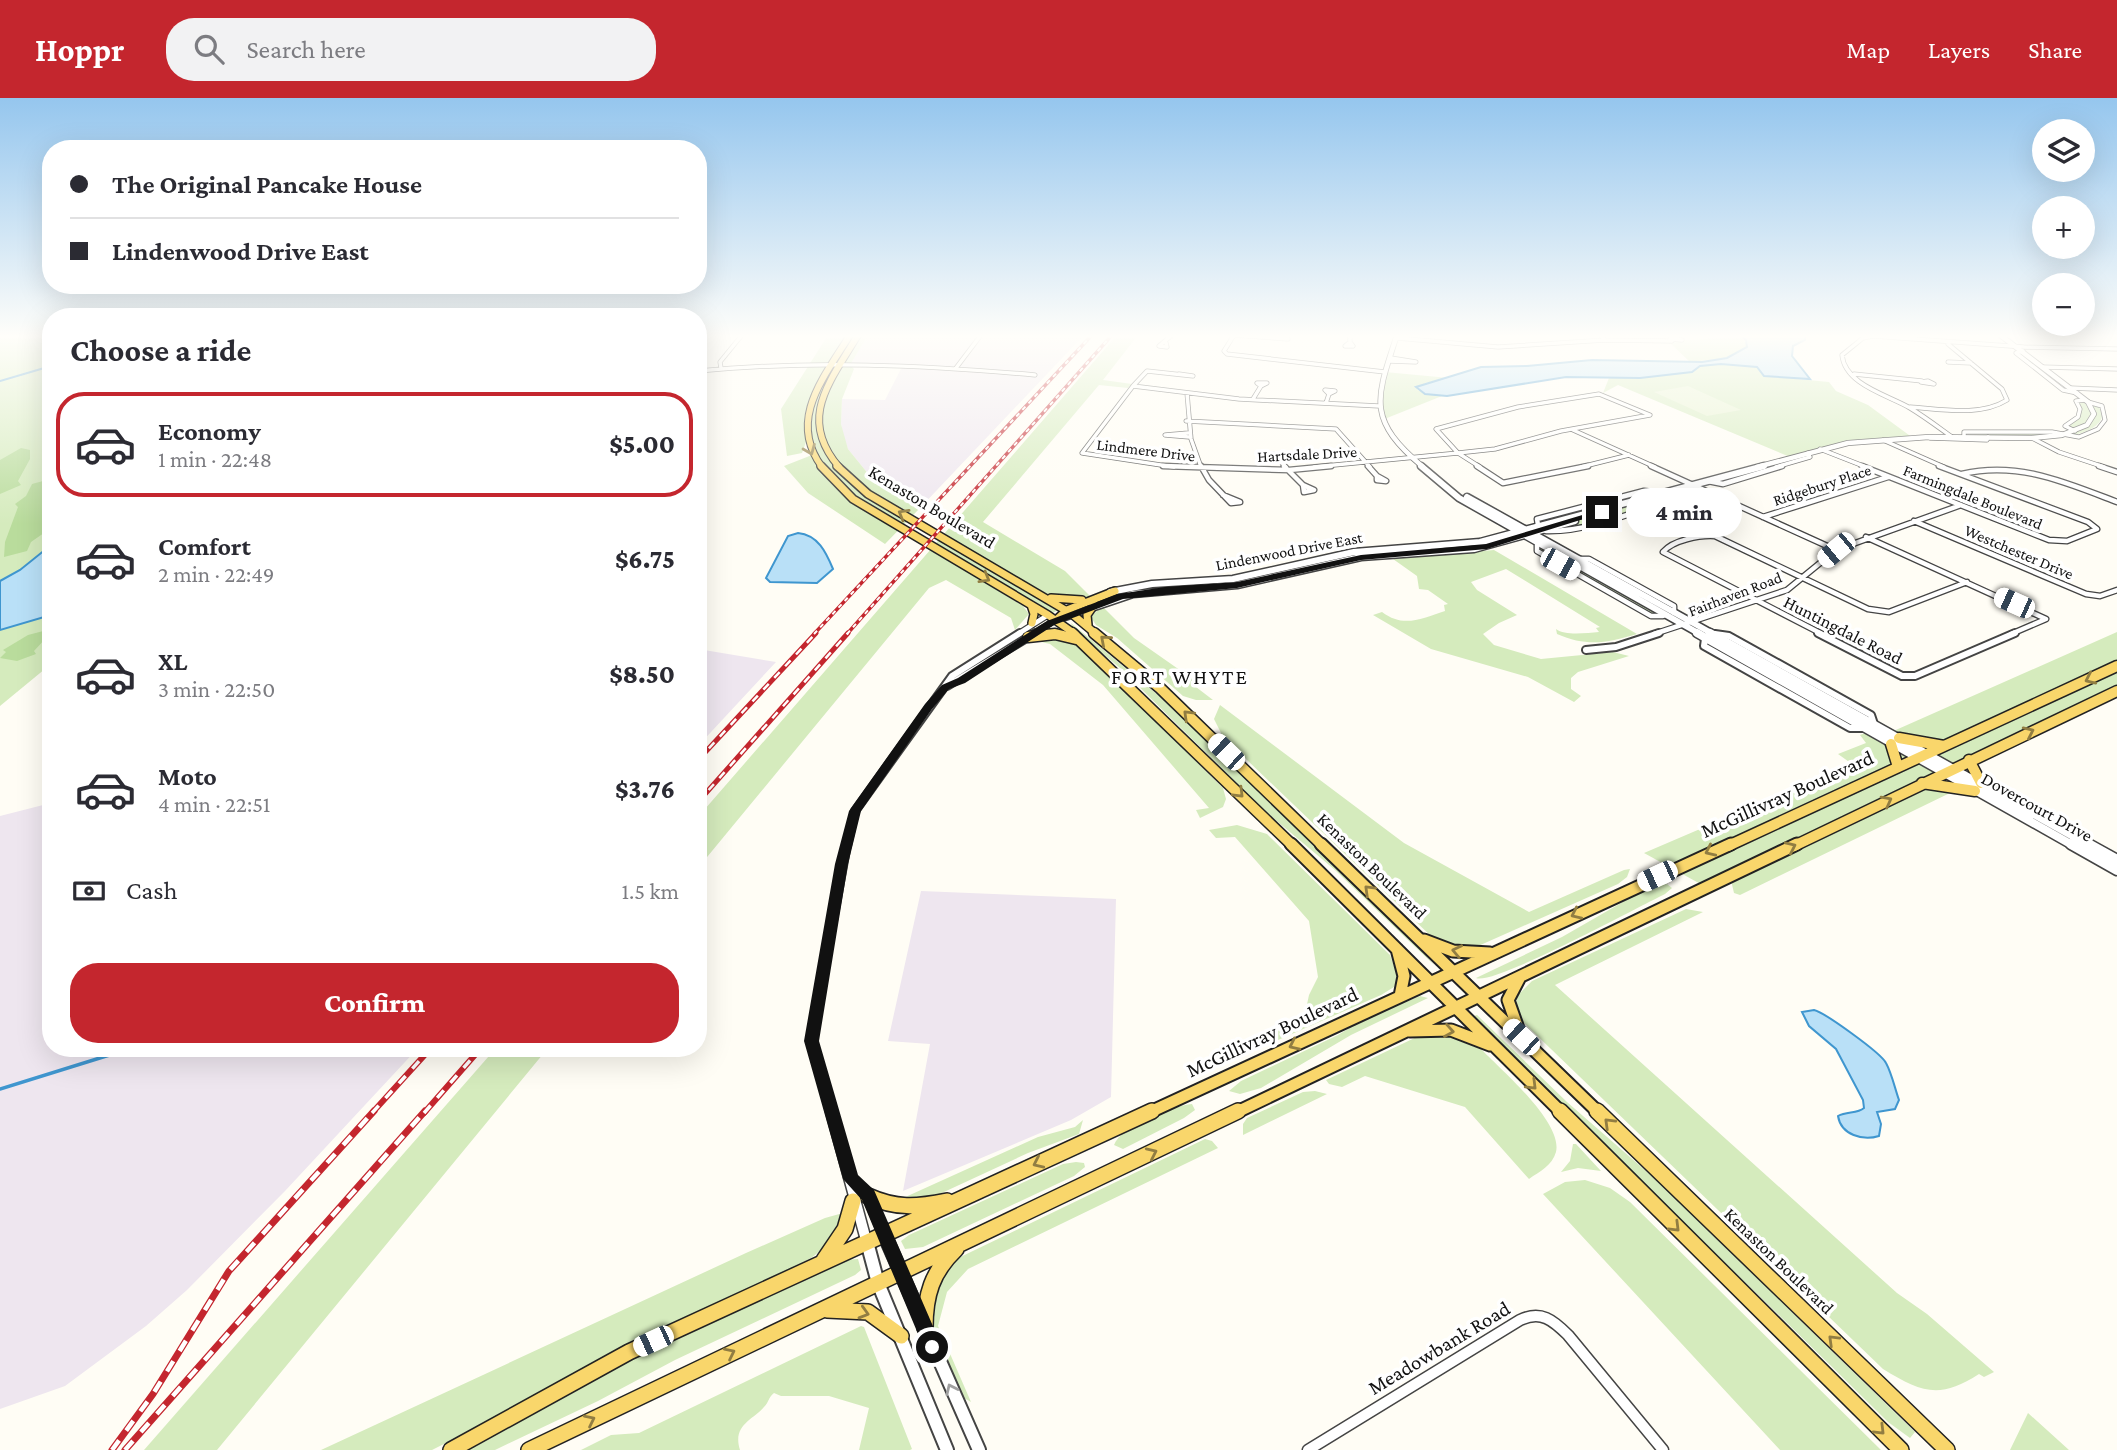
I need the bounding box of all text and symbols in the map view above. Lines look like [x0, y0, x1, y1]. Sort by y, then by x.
search box [166, 18, 656, 81]
icon: search [190, 30, 228, 68]
text: Hoppr [35, 31, 124, 68]
text: Search here [246, 35, 366, 64]
text: Map [1846, 36, 1890, 63]
text: Layers [1928, 36, 1990, 63]
text: Share [2028, 36, 2082, 63]
map controls [2032, 119, 2095, 336]
button: layers [2032, 119, 2095, 182]
text: The Original Pancake House [112, 170, 422, 199]
button: + [2032, 196, 2095, 259]
text: Lindenwood Drive East [112, 237, 369, 266]
button: − [2032, 273, 2095, 336]
text: Choose a ride [70, 332, 251, 368]
icon: car [74, 413, 137, 476]
text: Economy [158, 417, 261, 446]
text: $5.00 [609, 430, 675, 459]
street label: Lindmere Drive [1096, 436, 1196, 464]
street label: Hartsdale Drive [1257, 443, 1357, 465]
one-way arrow [802, 444, 816, 456]
text: 1 min · 22:48 [158, 446, 272, 472]
street label: Kenaston Boulevard [865, 461, 999, 553]
street label: Ridgebury Place [1771, 461, 1873, 510]
street label: Farmingdale Boulevard [1900, 461, 2046, 534]
callout: 4 min [1626, 488, 1742, 536]
route end [1586, 496, 1618, 528]
text: 4 min [1655, 499, 1713, 525]
one-way arrow [897, 509, 910, 522]
street label: Westchester Drive [1962, 521, 2076, 583]
icon: car [74, 528, 137, 591]
street label: Lindenwood Drive East [1214, 528, 1365, 574]
car [1814, 528, 1859, 572]
text: Comfort [158, 532, 251, 561]
text: $6.75 [615, 545, 675, 574]
car [1537, 545, 1584, 583]
text: 2 min · 22:49 [158, 561, 275, 587]
street label: Fairhaven Road [1686, 568, 1785, 620]
one-way arrow [977, 570, 990, 583]
car [1991, 585, 2038, 621]
street label: Huntingdale Road [1780, 592, 1906, 669]
one-way arrow [1101, 636, 1114, 648]
icon: car [74, 643, 137, 706]
text: XL [158, 647, 187, 676]
text: $8.50 [609, 660, 675, 689]
district label: FORT WHYTE [1111, 665, 1249, 689]
one-way arrow [2085, 671, 2097, 685]
text: 3 min · 22:50 [158, 676, 275, 702]
one-way arrow [1183, 711, 1196, 724]
one-way arrow [2022, 726, 2034, 740]
car [1204, 730, 1249, 774]
street label: McGillivray Boulevard [1697, 745, 1877, 843]
icon: car [74, 758, 137, 821]
text: Moto [158, 762, 217, 791]
street label: Dovercourt Drive [1978, 768, 2096, 846]
text: $3.76 [615, 775, 675, 804]
one-way arrow [1230, 785, 1243, 798]
text: 4 min · 22:51 [158, 791, 271, 817]
one-way arrow [1880, 795, 1892, 809]
street label: Kenaston Boulevard [1313, 809, 1431, 924]
one-way arrow [1784, 842, 1797, 856]
one-way arrow [1705, 843, 1717, 857]
car [1634, 858, 1681, 894]
icon: cash [70, 872, 108, 910]
text: Cash [126, 876, 177, 905]
text: 1.5 km [621, 878, 679, 904]
one-way arrow [1364, 886, 1377, 899]
one-way arrow [1571, 906, 1583, 920]
one-way arrow [1451, 945, 1463, 960]
button: Confirm [70, 963, 679, 1043]
street label: McGillivray Boulevard [1182, 982, 1362, 1082]
car [1499, 1015, 1544, 1059]
one-way arrow [1443, 1023, 1455, 1038]
one-way arrow [1289, 1037, 1301, 1051]
one-way arrow [1523, 1076, 1536, 1089]
one-way arrow [1604, 1118, 1617, 1131]
one-way arrow [1145, 1147, 1157, 1161]
one-way arrow [1033, 1155, 1045, 1169]
street label: Kenaston Boulevard [1720, 1204, 1838, 1319]
one-way arrow [1667, 1218, 1680, 1231]
street label: Meadowbank Road [1364, 1296, 1514, 1400]
one-way arrow [857, 1304, 869, 1319]
car [630, 1323, 677, 1359]
route start [916, 1331, 948, 1363]
one-way arrow [1828, 1335, 1841, 1348]
one-way arrow [723, 1347, 735, 1361]
one-way arrow [945, 1384, 959, 1396]
one-way arrow [583, 1415, 595, 1429]
one-way arrow [1872, 1421, 1885, 1434]

